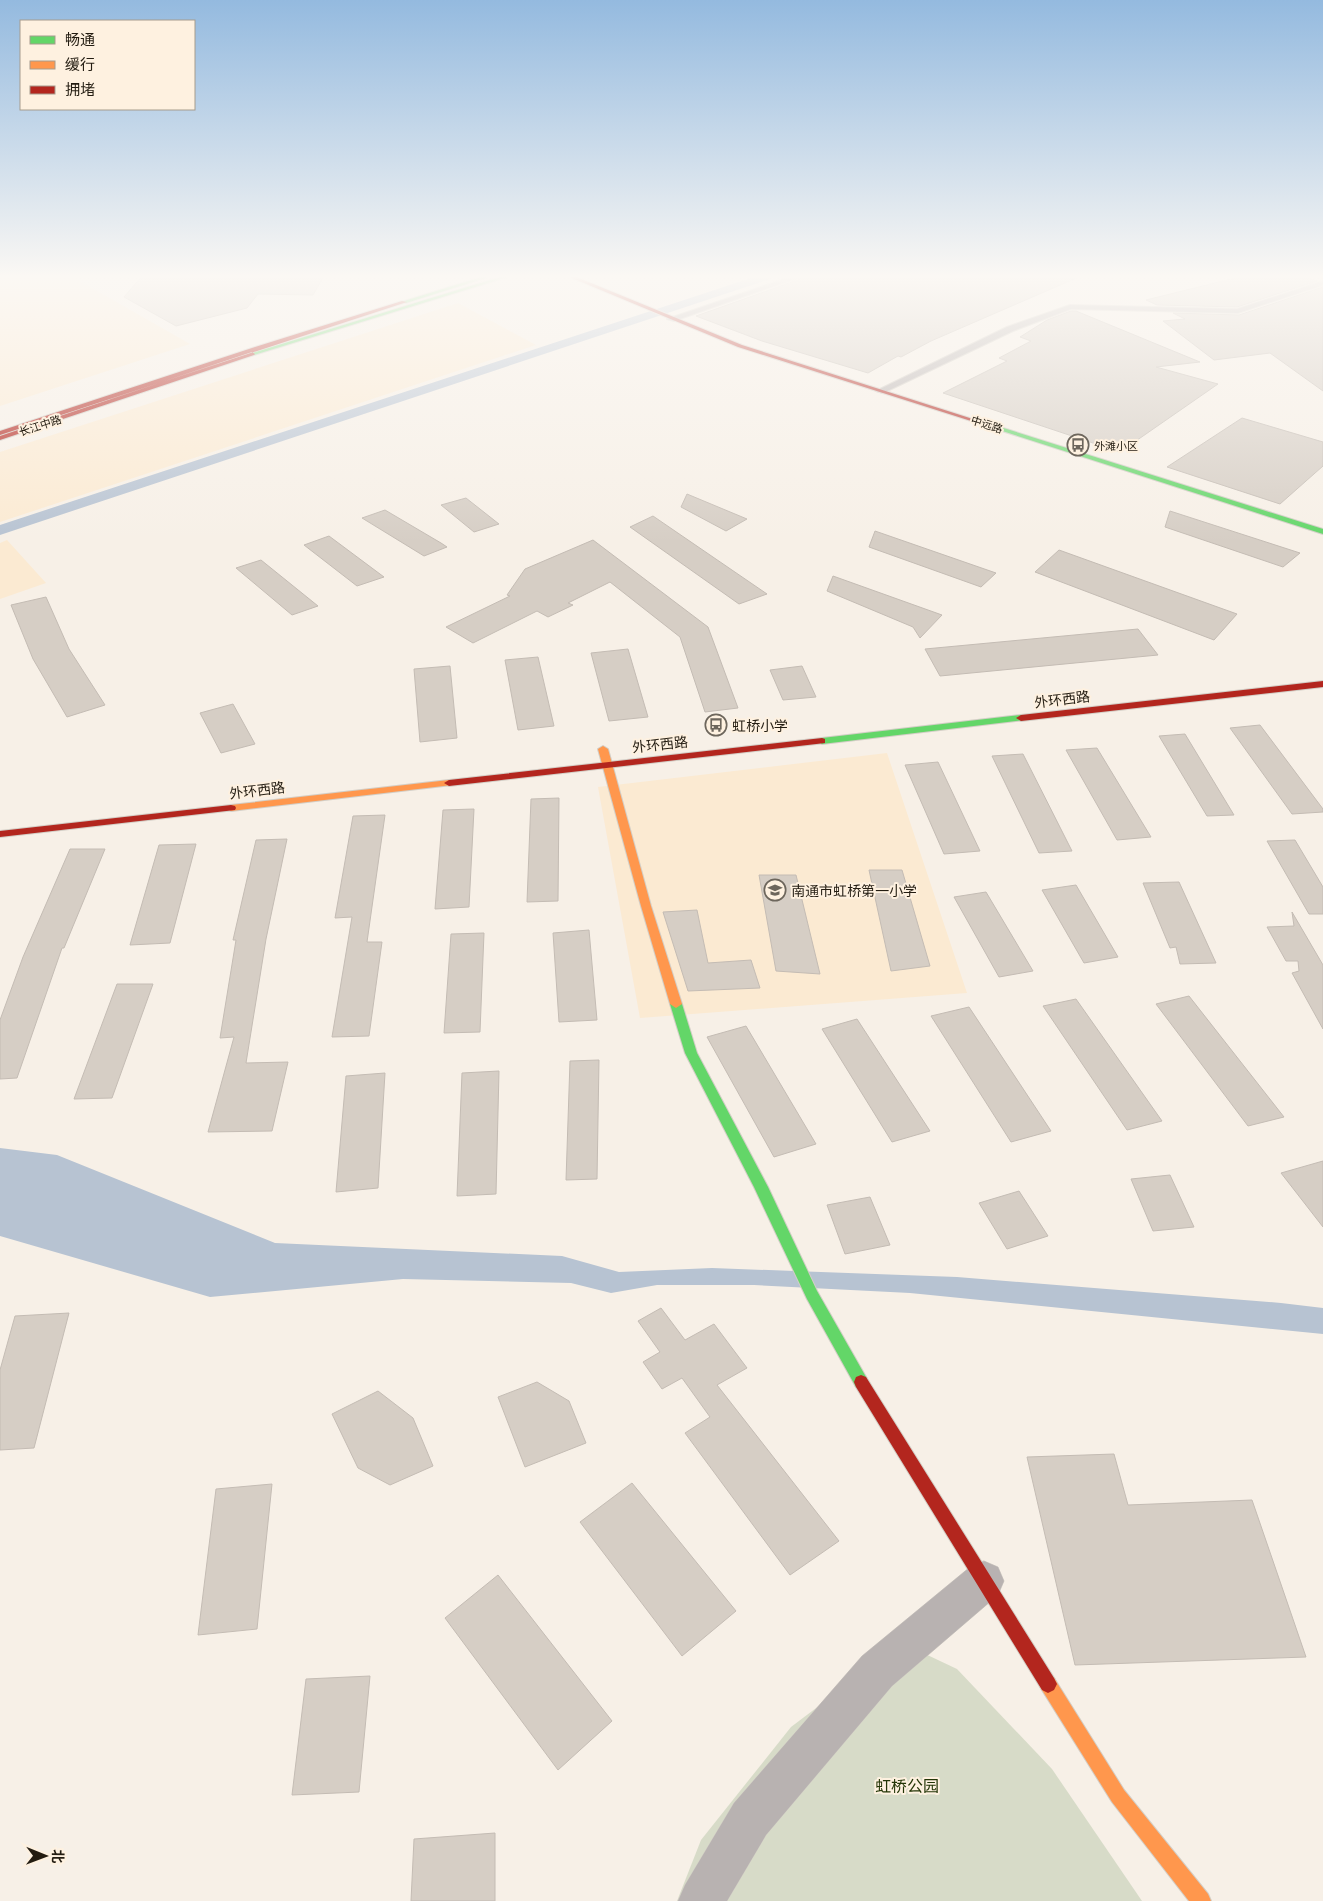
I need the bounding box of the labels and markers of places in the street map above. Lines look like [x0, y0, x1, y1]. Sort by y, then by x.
bus stop icon: 外滩小区 [1066, 433, 1090, 457]
place label: 外滩小区 [1094, 439, 1138, 452]
bus stop icon: 虹桥小学 [704, 713, 728, 737]
place label: 虹桥小学 [732, 717, 788, 734]
school or university icon: 南通市虹桥第一小学 [763, 878, 787, 902]
place label: 南通市虹桥第一小学 [791, 882, 917, 899]

